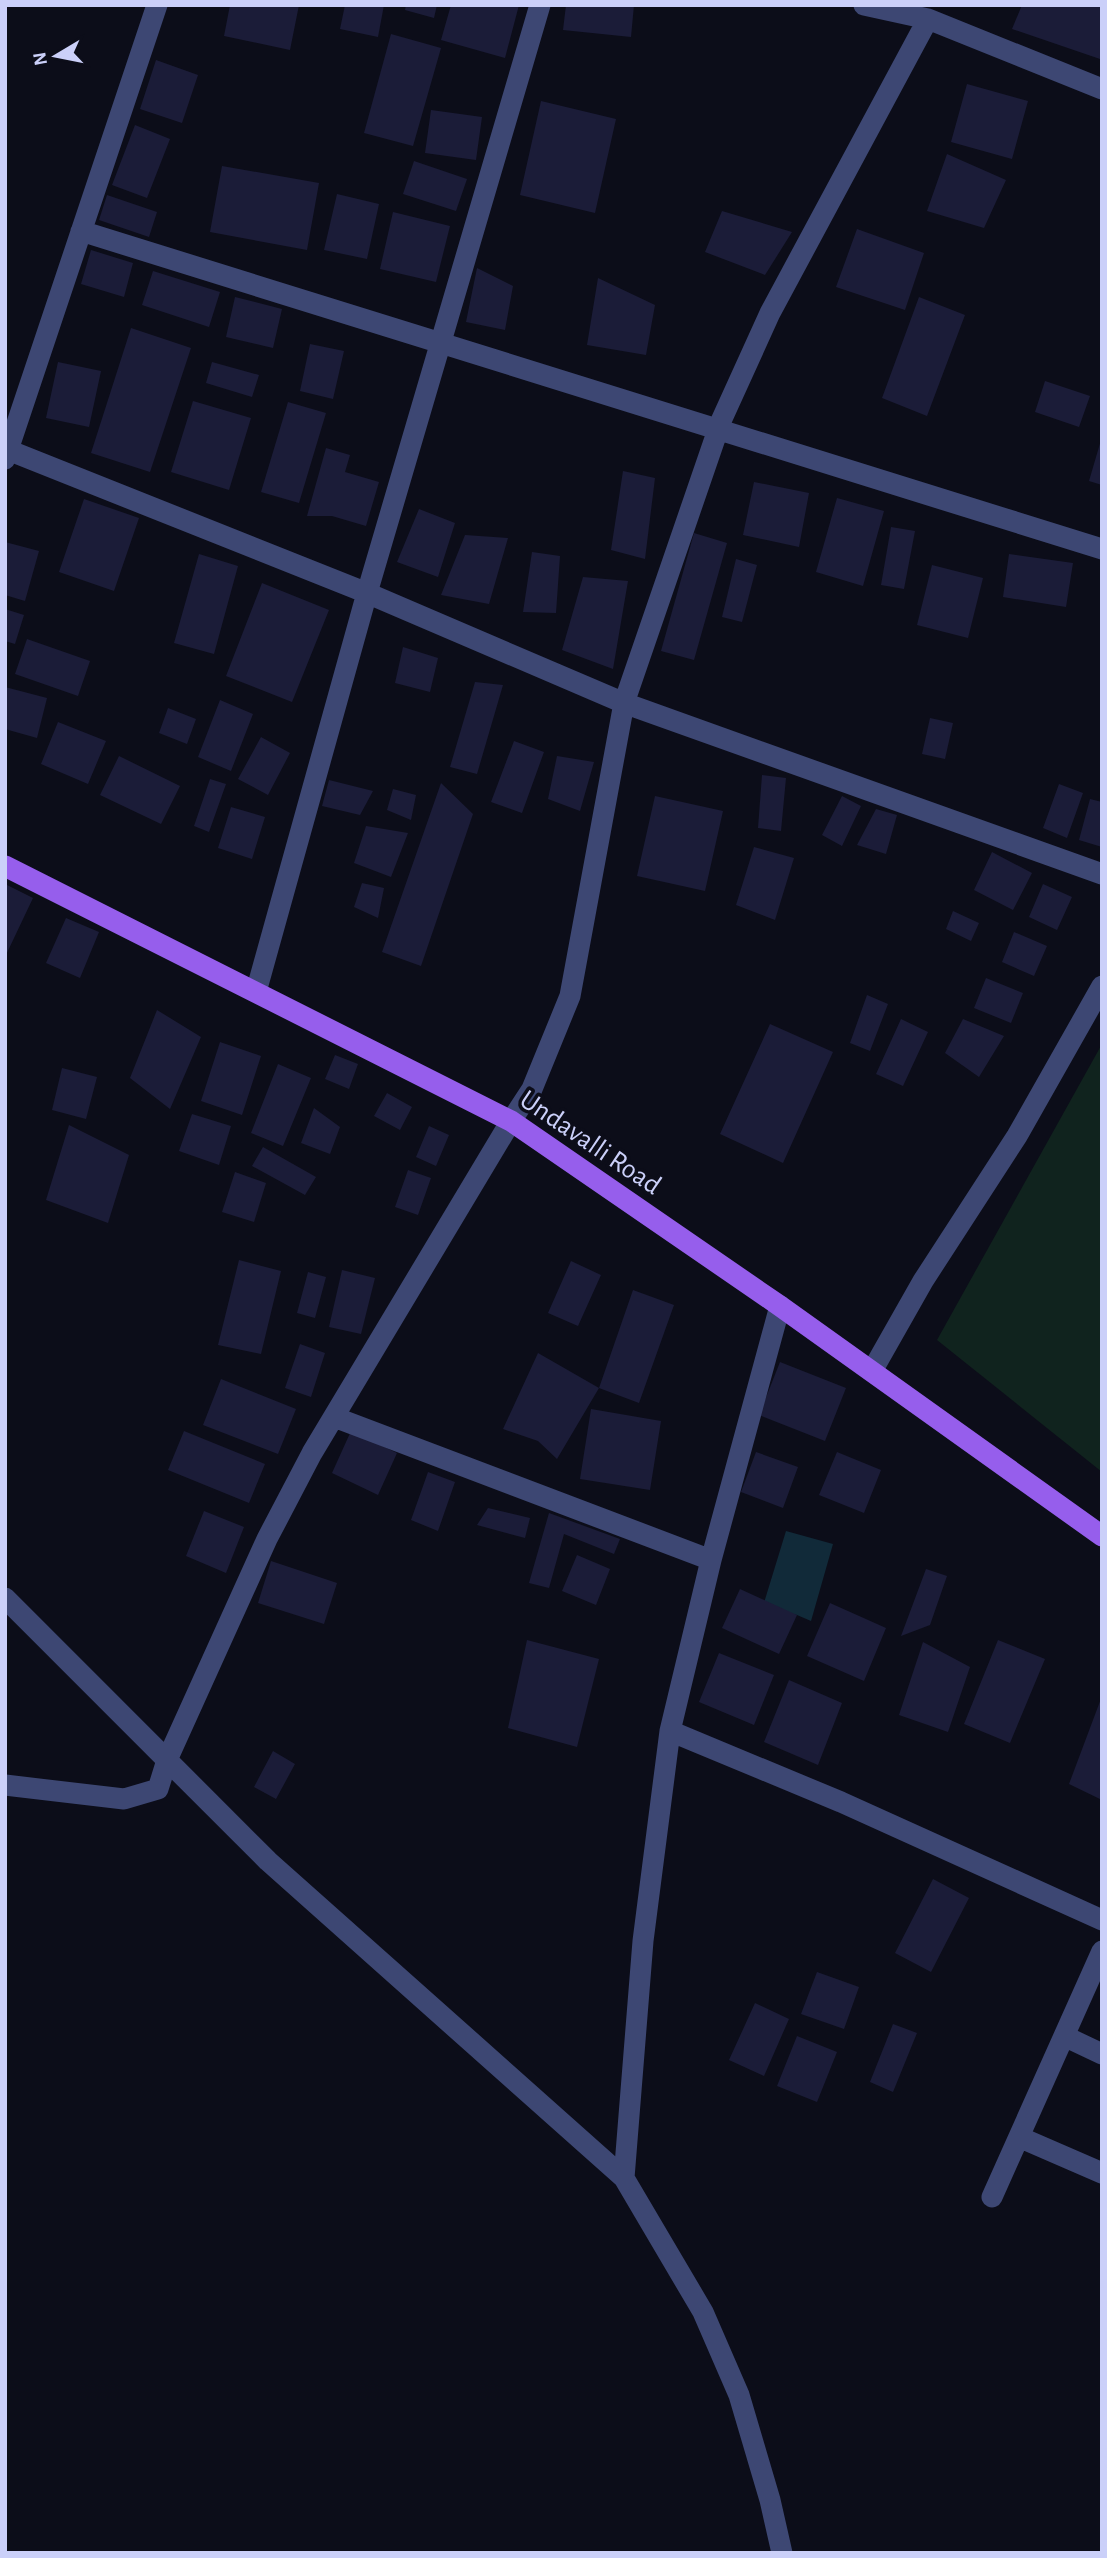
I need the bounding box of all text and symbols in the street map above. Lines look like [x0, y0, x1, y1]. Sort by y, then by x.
north arrow [21, 21, 91, 91]
text: N [30, 51, 51, 67]
street label: Undavalli Road [514, 1086, 666, 1200]

